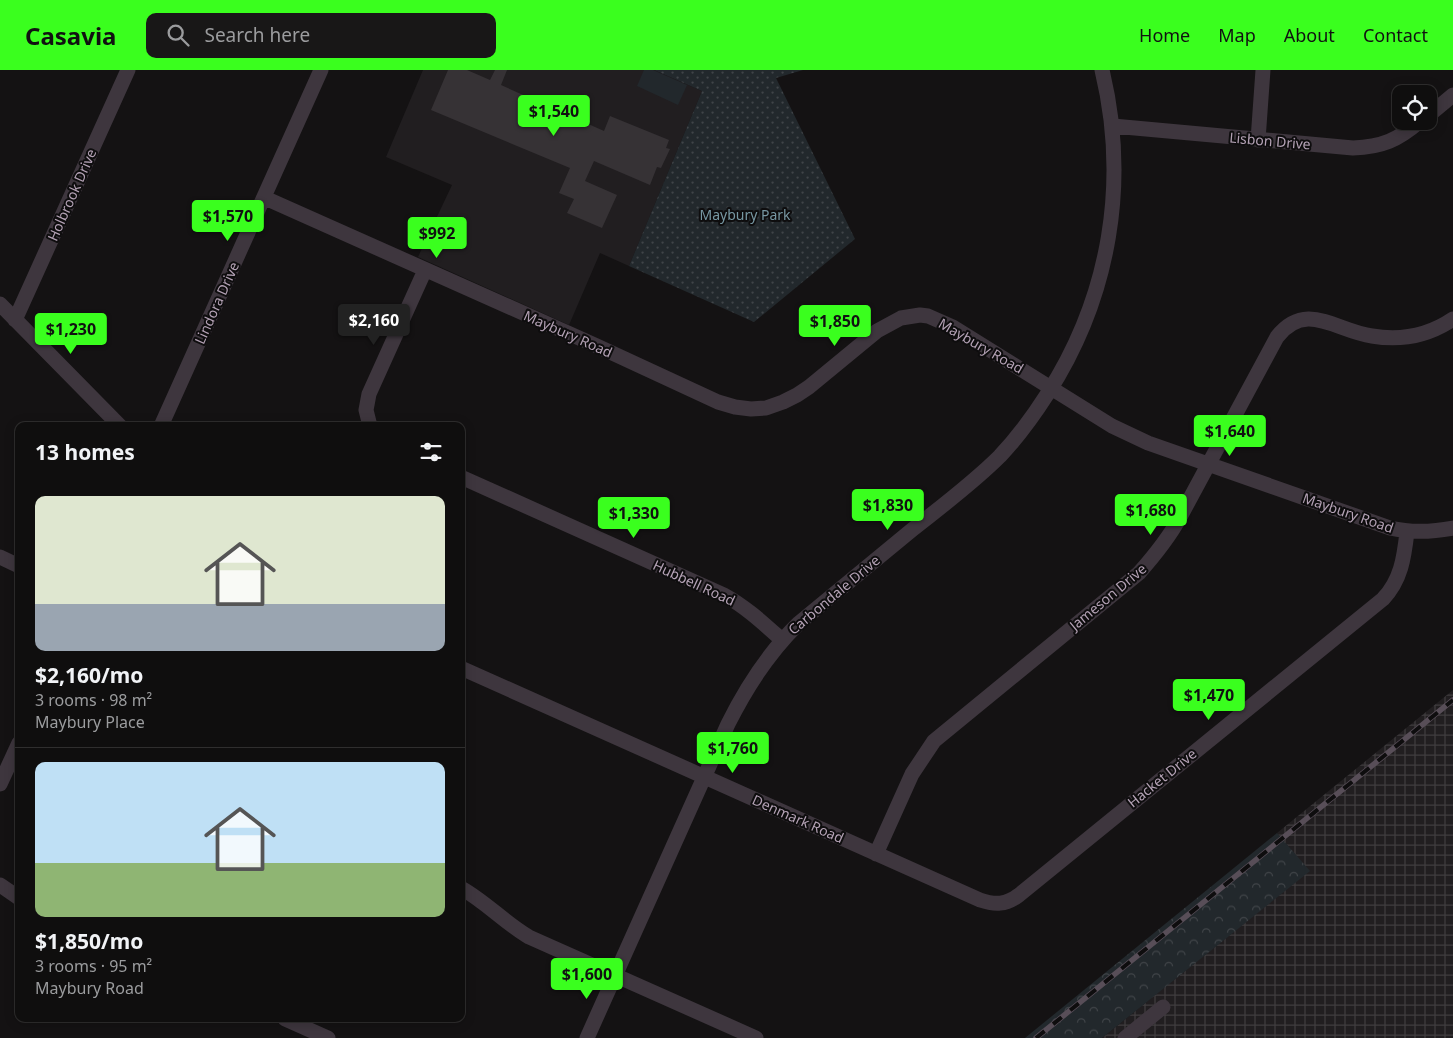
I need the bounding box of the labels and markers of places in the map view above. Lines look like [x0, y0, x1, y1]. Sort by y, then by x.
pin: $1,540 [513, 94, 595, 137]
pin: $1,570 [187, 200, 269, 242]
pin: $992 [407, 216, 467, 259]
pin: $2,160 [333, 304, 415, 346]
pin: $1,850 [794, 304, 876, 347]
pin: $1,230 [30, 312, 112, 355]
pin: $1,640 [1189, 414, 1271, 457]
pin: $1,830 [847, 488, 929, 531]
pin: $1,680 [1110, 494, 1192, 536]
pin: $1,330 [593, 496, 675, 539]
pin: $1,470 [1168, 678, 1250, 721]
pin: $1,760 [692, 732, 774, 774]
pin: $1,600 [546, 958, 628, 1000]

